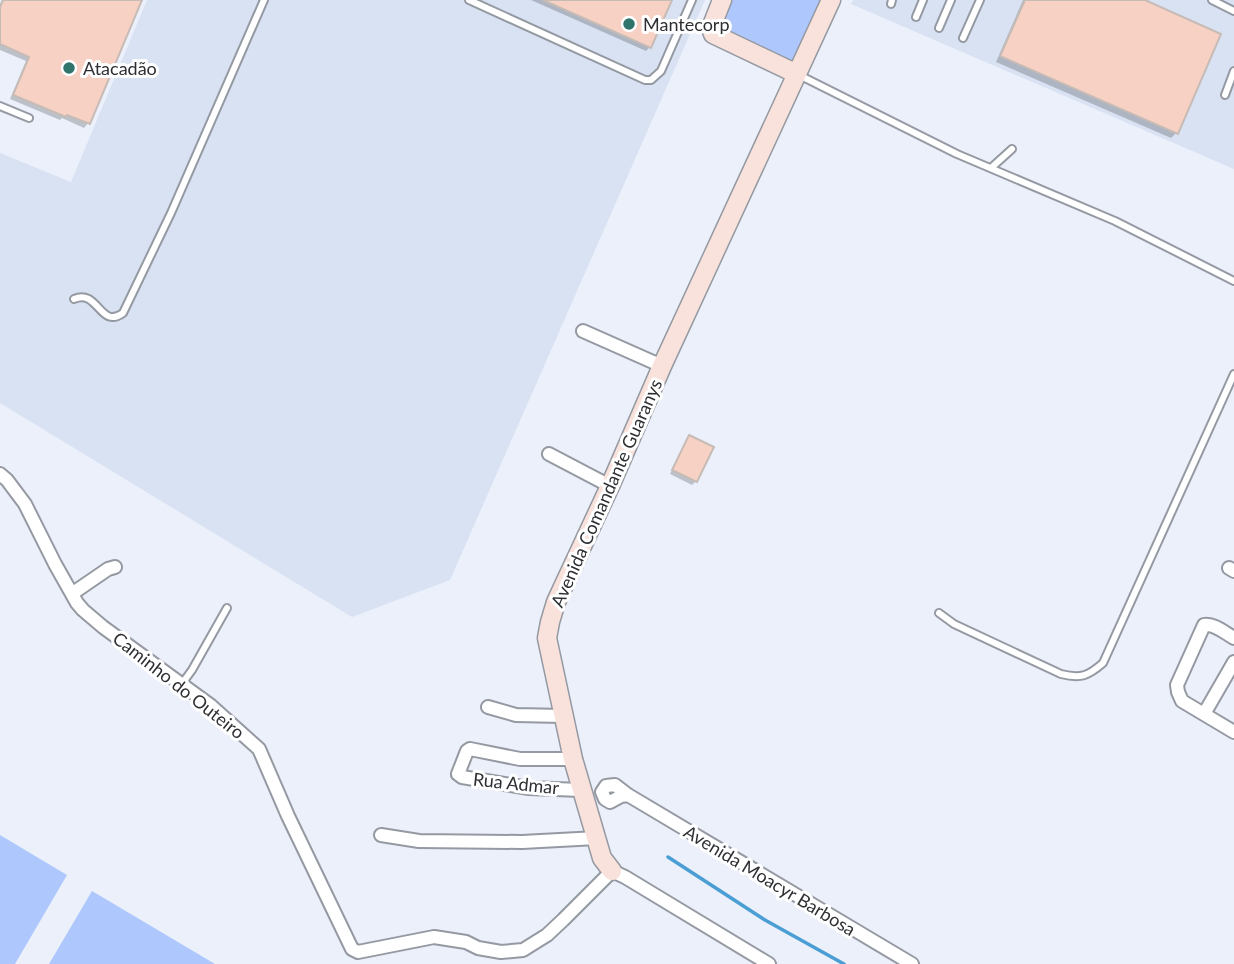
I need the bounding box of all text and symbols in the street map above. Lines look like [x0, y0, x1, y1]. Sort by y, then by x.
place label: Mantecorp [643, 13, 730, 35]
marker: Mantecorp [621, 16, 637, 32]
place label: Atacadão [83, 57, 157, 79]
marker: Atacadão [61, 60, 77, 76]
street label: Avenida Comandante Guaranys [546, 375, 666, 610]
street label: Caminho do Outeiro [109, 627, 249, 743]
street label: Rua Admar [472, 768, 560, 798]
street label: Avenida Moacyr Barbosa [680, 820, 860, 940]

